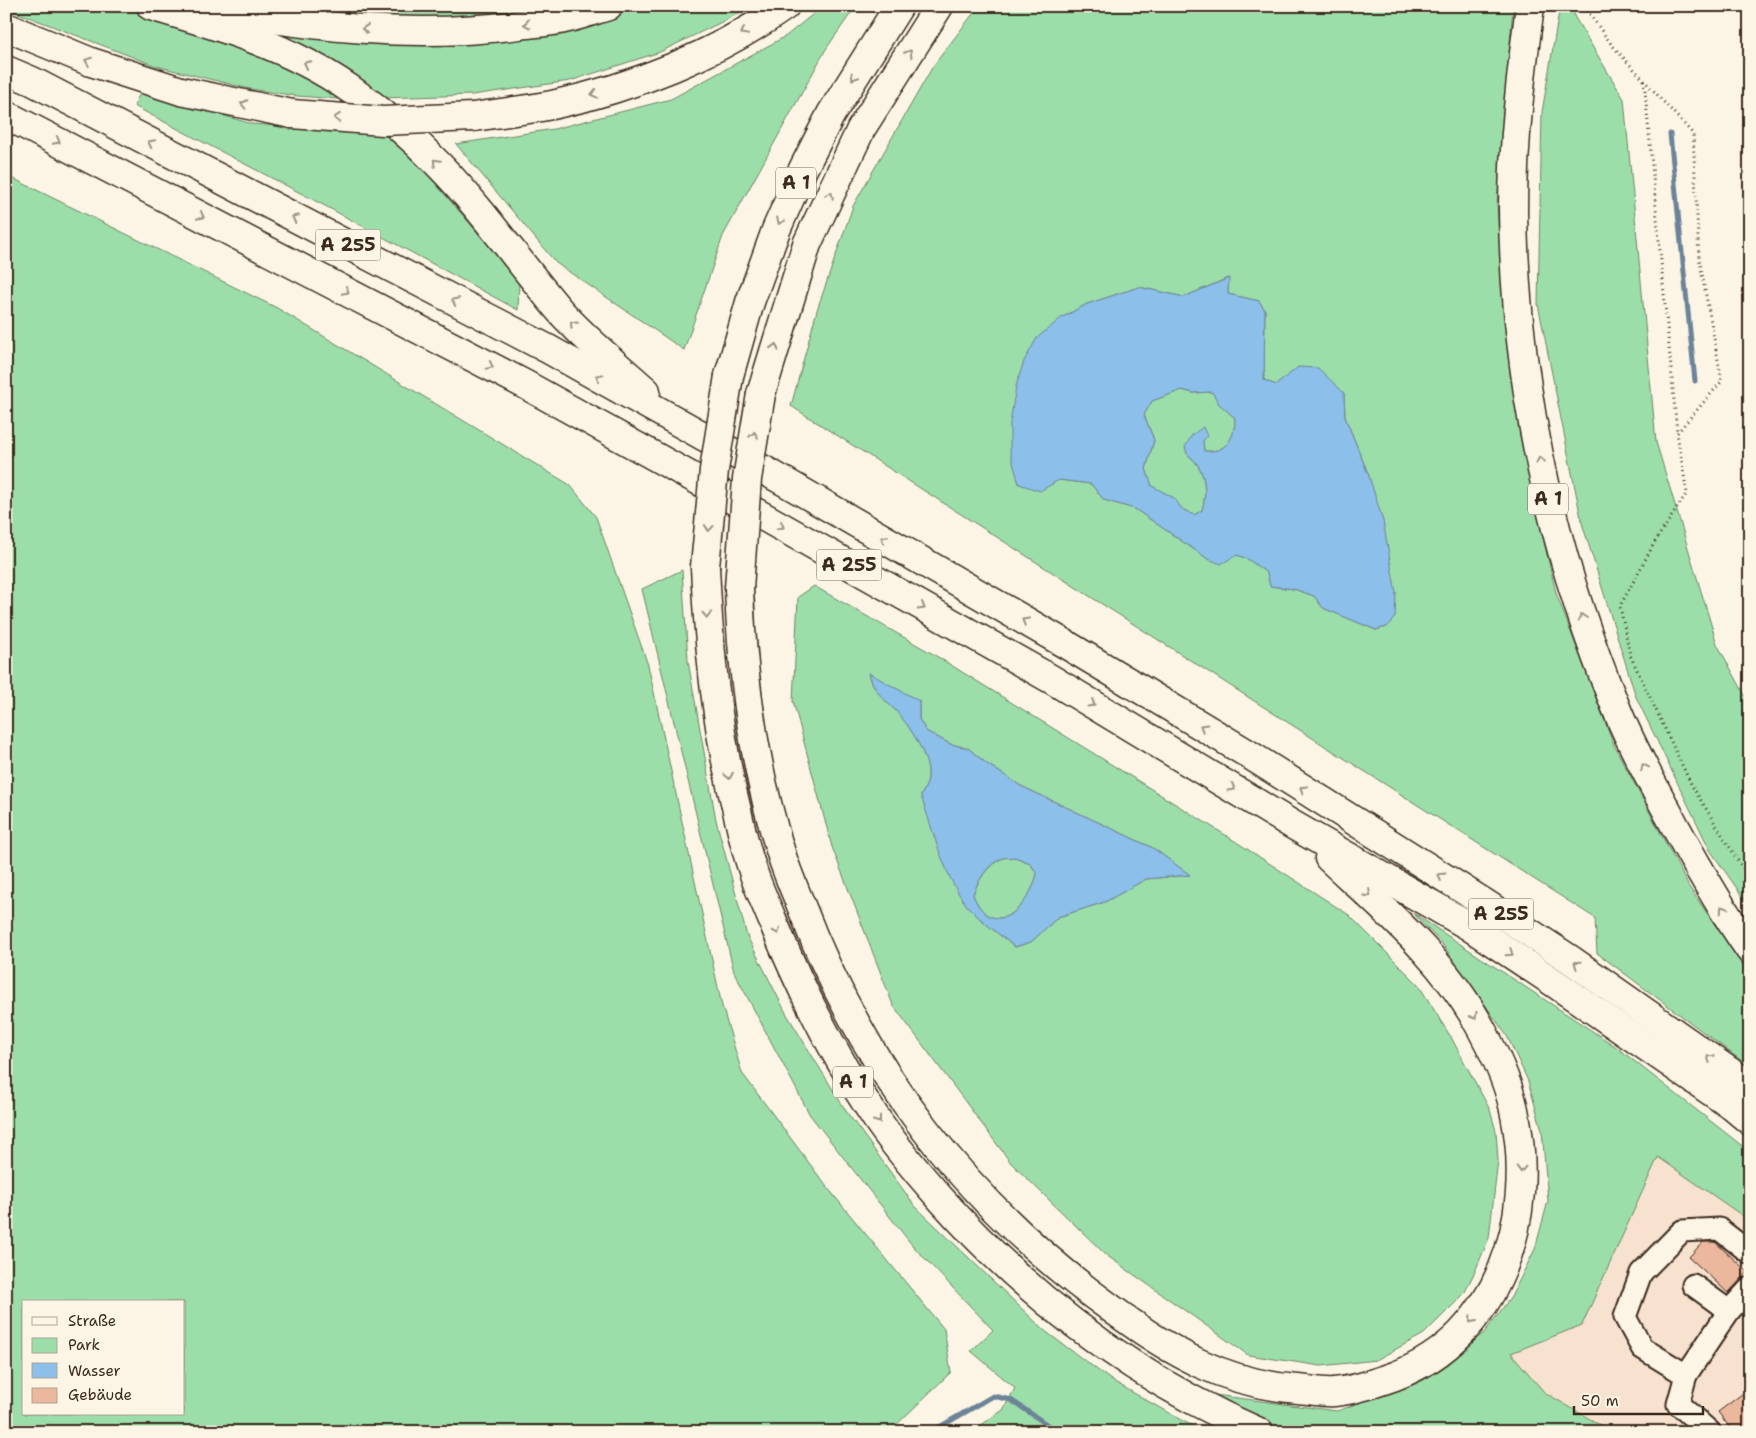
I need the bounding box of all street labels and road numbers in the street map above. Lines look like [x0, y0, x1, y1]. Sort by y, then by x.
road number: A 1 [776, 168, 816, 198]
road number: A 255 [316, 230, 380, 260]
road number: A 1 [1528, 484, 1568, 514]
road number: A 255 [816, 550, 882, 580]
road number: A 255 [1468, 899, 1534, 930]
road number: A 1 [833, 1066, 873, 1098]

